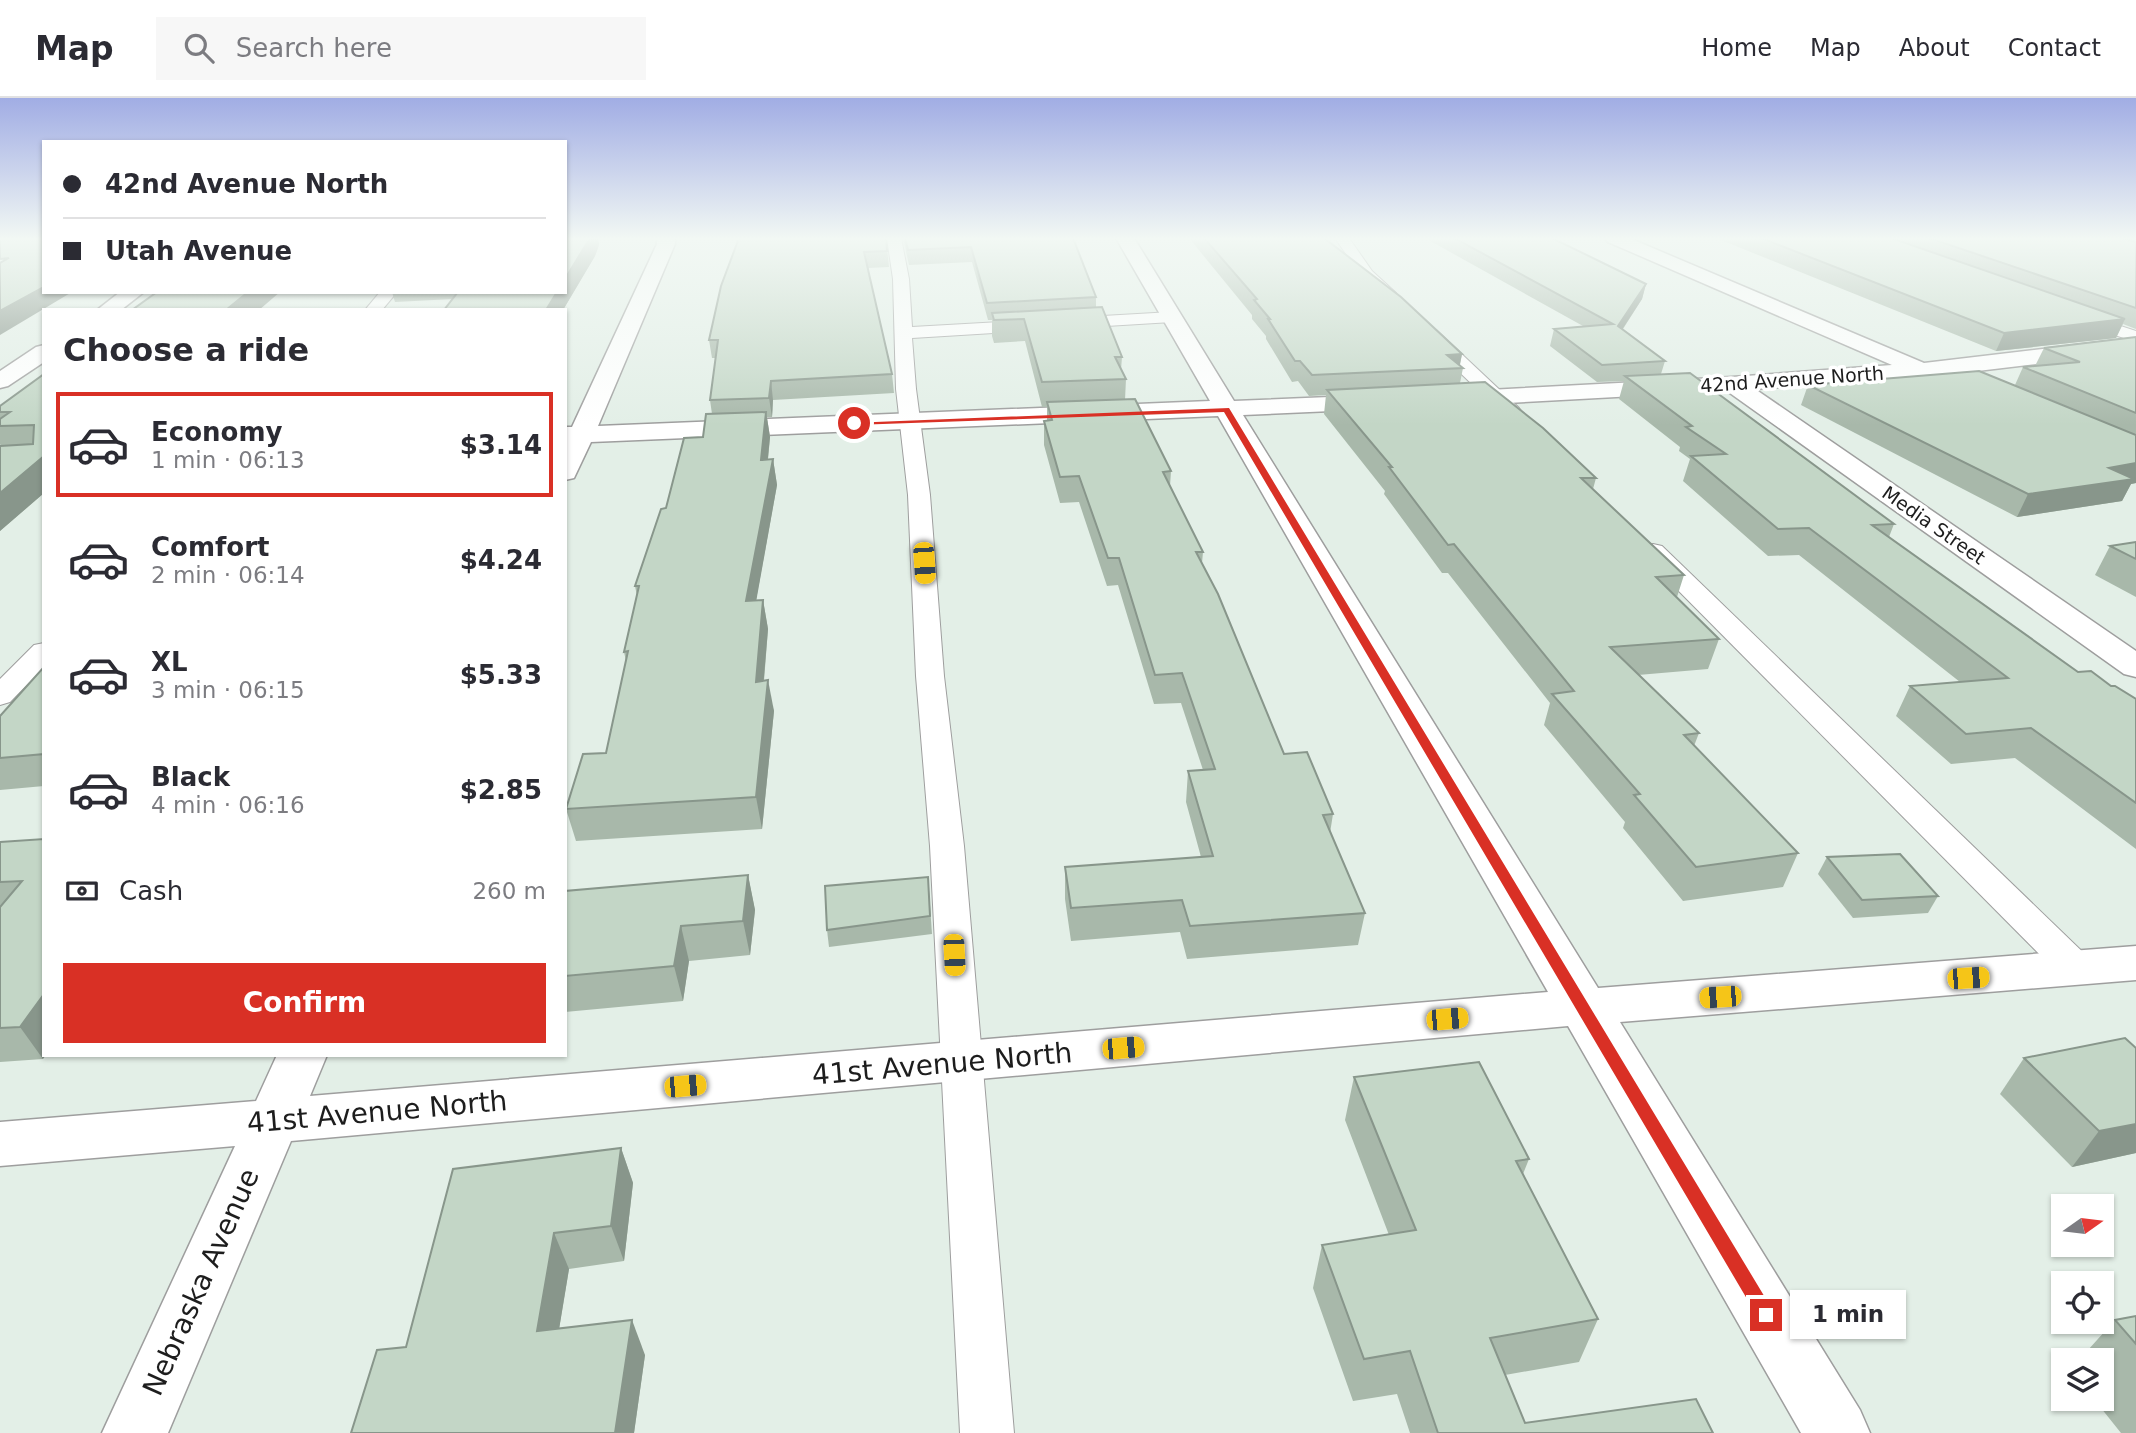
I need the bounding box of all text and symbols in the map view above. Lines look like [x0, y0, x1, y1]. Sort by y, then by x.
search box [156, 17, 646, 80]
text: Map [35, 29, 114, 68]
icon: search [180, 29, 218, 67]
text: Search here [236, 33, 392, 63]
text: Home [1701, 34, 1772, 62]
text: Map [1810, 34, 1861, 62]
text: About [1899, 34, 1970, 62]
text: Contact [2008, 34, 2101, 62]
text: 42nd Avenue North [105, 169, 388, 199]
text: Utah Avenue [105, 236, 292, 266]
text: Choose a ride [63, 331, 309, 369]
street label: 42nd Avenue North [1699, 362, 1885, 396]
route start [838, 407, 870, 439]
icon: car [67, 413, 130, 476]
text: Economy [151, 417, 282, 447]
text: $3.14 [460, 430, 542, 460]
text: 1 min · 06:13 [151, 447, 305, 473]
street label: Media Street [1878, 481, 1990, 569]
icon: car [67, 528, 130, 591]
text: Comfort [151, 532, 269, 562]
car [913, 541, 936, 585]
text: $4.24 [460, 545, 542, 575]
text: 2 min · 06:14 [151, 562, 305, 588]
icon: car [67, 643, 130, 706]
text: XL [151, 647, 188, 677]
text: $5.33 [460, 660, 542, 690]
text: 3 min · 06:15 [151, 677, 305, 703]
icon: car [67, 758, 130, 821]
text: Black [151, 762, 230, 792]
text: $2.85 [460, 775, 542, 805]
text: 4 min · 06:16 [151, 792, 305, 818]
icon: cash [63, 872, 101, 910]
text: Cash [119, 876, 183, 906]
text: 260 m [472, 878, 546, 904]
car [943, 933, 966, 977]
button: Confirm [63, 963, 546, 1043]
car [1947, 966, 1990, 990]
car [1699, 985, 1742, 1009]
car [1426, 1007, 1469, 1031]
street label: 41st Avenue North [810, 1036, 1074, 1092]
car [1102, 1036, 1145, 1060]
car [664, 1074, 707, 1098]
street label: 41st Avenue North [245, 1084, 509, 1140]
street label: Nebraska Avenue [136, 1163, 266, 1401]
north arrow [2051, 1194, 2114, 1256]
map controls [2051, 1194, 2114, 1411]
button: locate [2051, 1271, 2114, 1334]
callout: 1 min [1790, 1290, 1906, 1340]
route end [1750, 1299, 1782, 1331]
text: 1 min [1812, 1301, 1884, 1327]
button: layers [2051, 1348, 2114, 1411]

